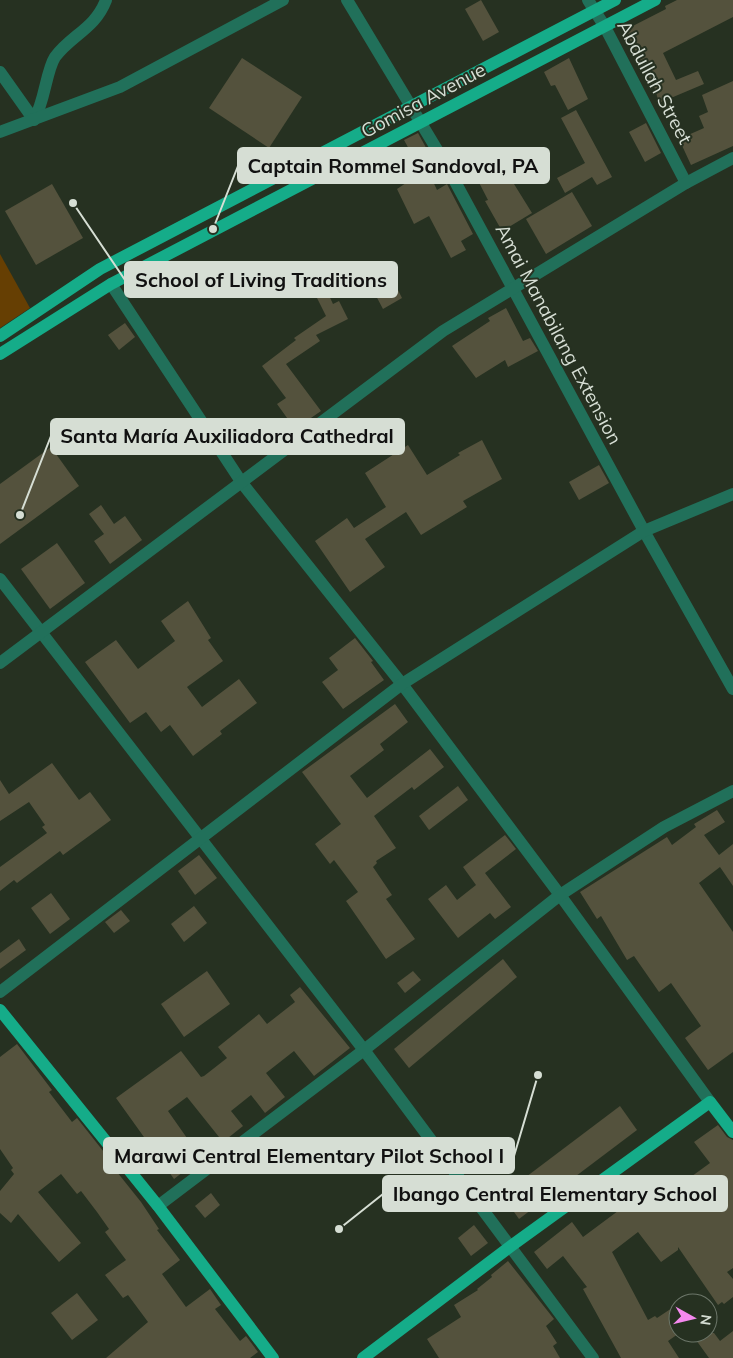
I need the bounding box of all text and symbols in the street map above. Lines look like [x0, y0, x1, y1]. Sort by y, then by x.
street label: Abdullah Street [612, 16, 698, 148]
street label: Gomisa Avenue [356, 57, 490, 143]
callout: Captain Rommel Sandoval, PA [238, 148, 549, 183]
text: Captain Rommel Sandoval, PA [247, 153, 539, 178]
street label: Amai Manabilang Extension [491, 220, 627, 448]
callout: School of Living Traditions [125, 262, 397, 297]
text: School of Living Traditions [135, 267, 387, 292]
callout: Santa María Auxiliadora Cathedral [51, 419, 404, 454]
text: Santa María Auxiliadora Cathedral [60, 423, 394, 448]
callout: Marawi Central Elementary Pilot School I [104, 1138, 514, 1173]
text: Marawi Central Elementary Pilot School I [114, 1143, 504, 1168]
callout: Ibango Central Elementary School [383, 1176, 727, 1211]
text: Ibango Central Elementary School [393, 1181, 717, 1206]
north arrow [668, 1293, 718, 1343]
text: N [696, 1313, 716, 1326]

